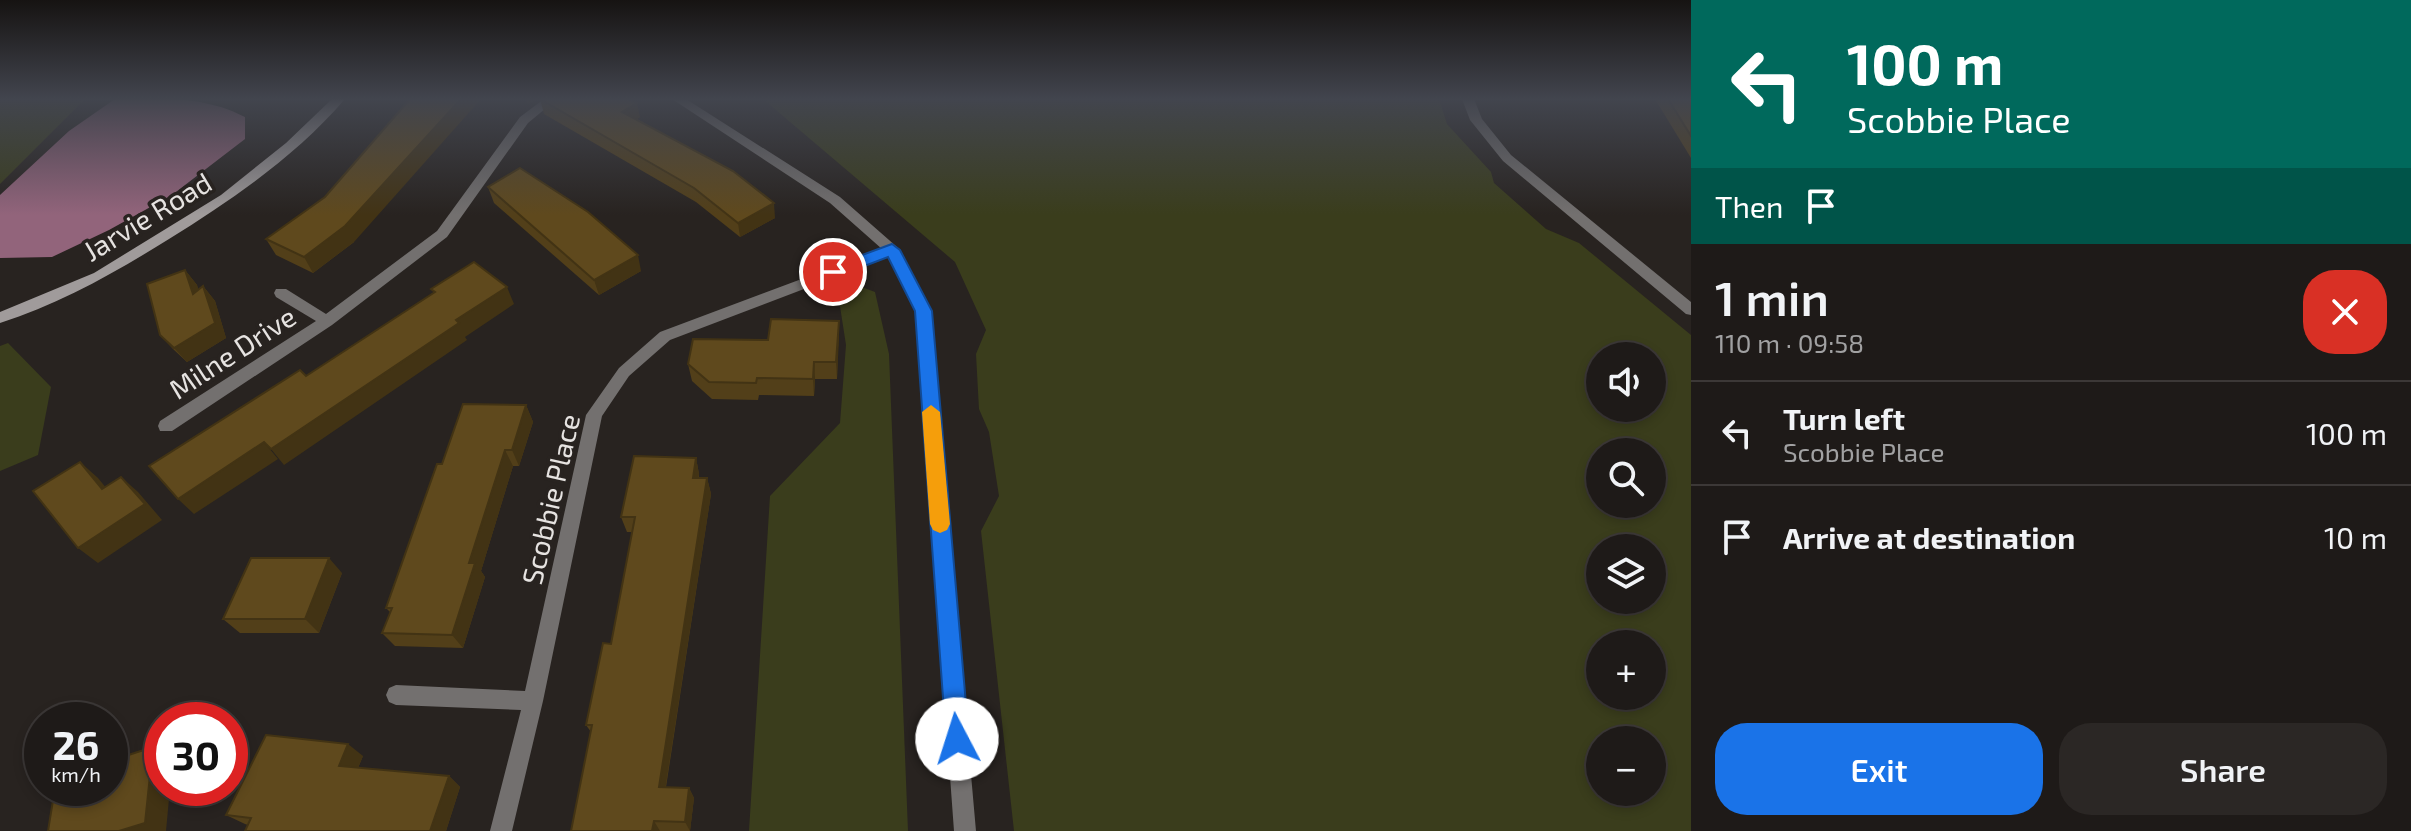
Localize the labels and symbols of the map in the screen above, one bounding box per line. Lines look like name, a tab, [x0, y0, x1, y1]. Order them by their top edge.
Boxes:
street label: Jarvie Road	[77, 164, 217, 268]
pin	[799, 238, 867, 306]
street label: Milne Drive	[162, 299, 302, 405]
street label: Scobbie Place	[514, 410, 586, 588]
position arrow	[915, 697, 999, 781]
speed limit sign: 30	[144, 702, 248, 806]

